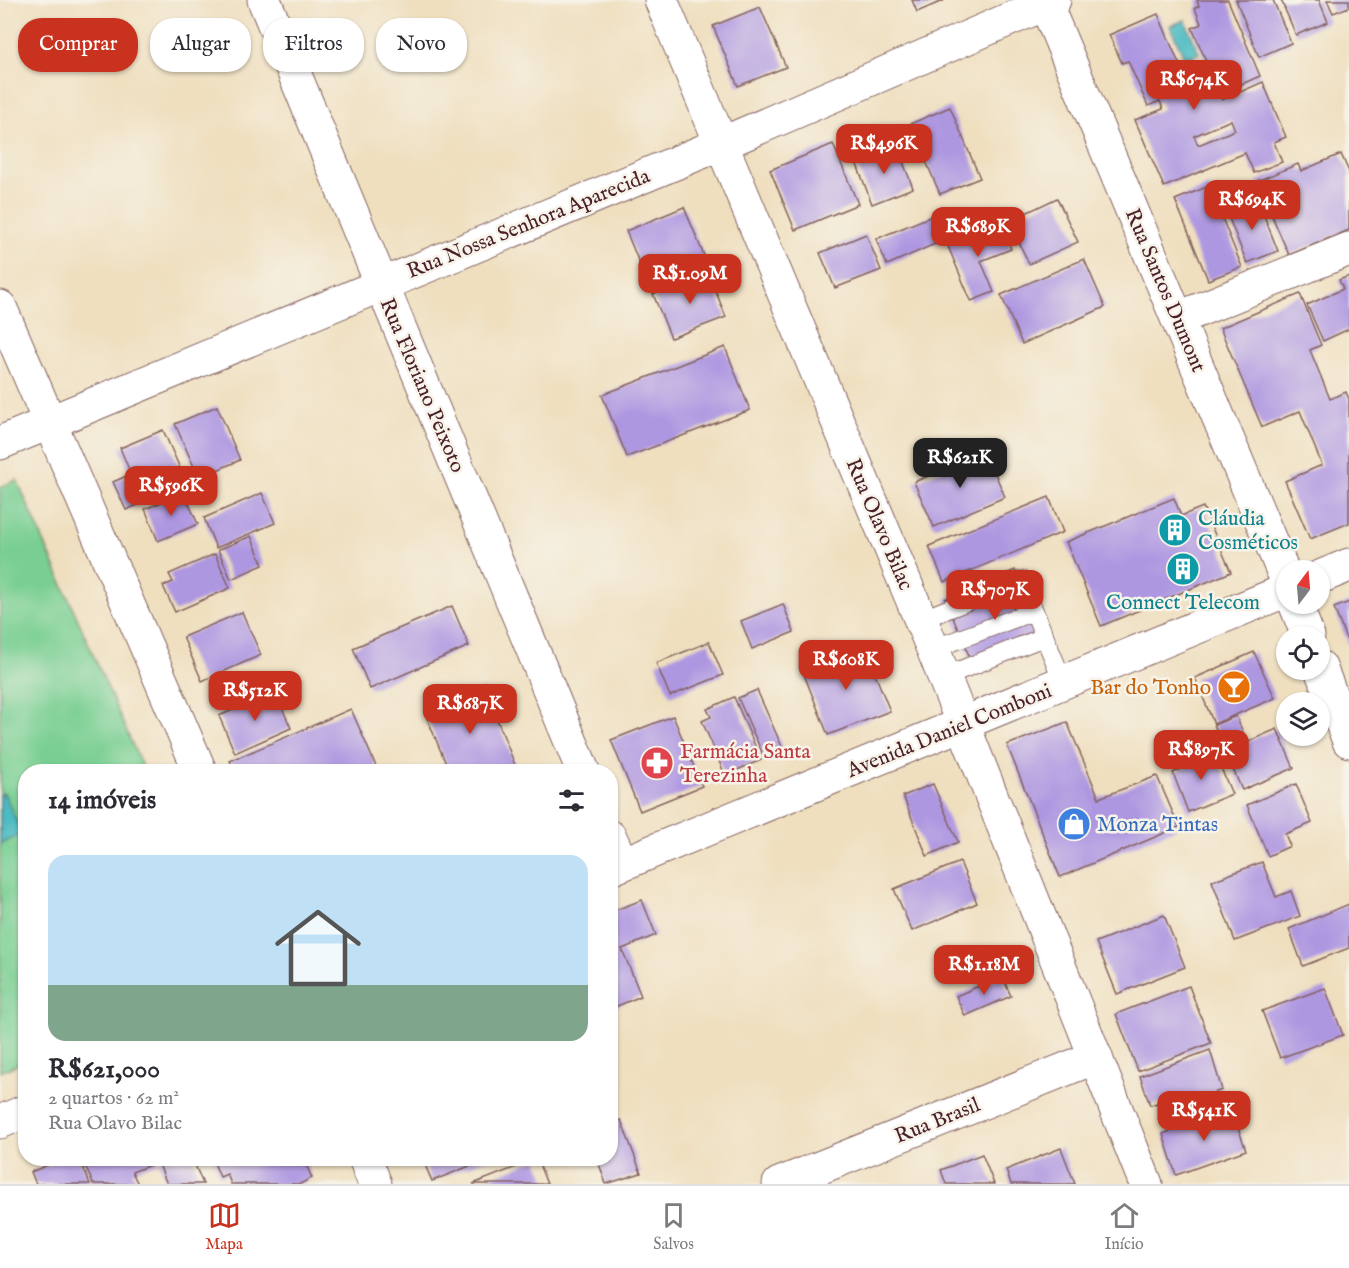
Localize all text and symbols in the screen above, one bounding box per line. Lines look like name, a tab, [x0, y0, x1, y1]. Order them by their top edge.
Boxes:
chip: Comprar	[18, 18, 138, 72]
chip: Alugar	[150, 18, 251, 72]
chip: Filtros	[263, 18, 364, 72]
chip: Novo	[376, 18, 467, 72]
pin: R$674K	[1145, 60, 1243, 111]
text: R$674K	[1160, 67, 1228, 92]
pin: R$496K	[835, 124, 933, 175]
text: R$496K	[850, 131, 918, 156]
street label: Rua Nossa Senhora Aparecida	[403, 163, 655, 286]
pin: R$694K	[1203, 180, 1301, 231]
text: R$694K	[1218, 187, 1286, 212]
street label: Rua Santos Dumont	[1118, 205, 1211, 377]
pin: R$689K	[929, 207, 1027, 258]
text: R$689K	[945, 214, 1011, 239]
pin: R$1.09M	[635, 254, 745, 305]
text: R$1.09M	[652, 261, 728, 286]
street label: Rua Floriano Peixoto	[373, 294, 471, 477]
pin: R$621K	[911, 438, 1009, 489]
text: R$621K	[927, 445, 993, 470]
street label: Rua Olavo Bilac	[839, 455, 919, 595]
pin: R$596K	[122, 466, 220, 517]
text: R$596K	[138, 473, 204, 498]
place label: Cláudia Cosméticos	[1198, 506, 1298, 557]
building icon: Cláudia Cosméticos	[1157, 512, 1193, 548]
building icon: Connect Telecom	[1165, 551, 1201, 587]
north arrow	[1276, 560, 1330, 614]
map controls	[1276, 560, 1330, 746]
pin: R$707K	[946, 570, 1044, 621]
text: R$707K	[960, 577, 1030, 602]
place label: Connect Telecom	[1106, 590, 1260, 617]
button: locate	[1276, 626, 1330, 680]
pin: R$608K	[797, 640, 895, 691]
text: R$608K	[813, 647, 879, 672]
bar icon: Bar do Tonho	[1216, 669, 1252, 705]
pin: R$512K	[206, 671, 304, 722]
place label: Bar do Tonho	[1090, 675, 1211, 702]
text: R$512K	[223, 678, 287, 703]
street label: Avenida Daniel Comboni	[842, 678, 1056, 785]
pin: R$687K	[421, 684, 519, 735]
text: R$687K	[437, 691, 503, 716]
button: layers	[1276, 692, 1330, 746]
pin: R$897K	[1152, 730, 1250, 781]
text: R$897K	[1168, 737, 1234, 762]
place label: Farmácia Santa Terezinha	[680, 739, 812, 790]
pharmacy icon: Farmácia Santa Terezinha	[639, 745, 675, 781]
text: 14 imóveis	[48, 784, 156, 817]
icon: filters	[555, 784, 588, 817]
shop icon: Monza Tintas	[1056, 806, 1092, 842]
place label: Monza Tintas	[1097, 812, 1218, 839]
icon: home	[264, 894, 372, 1002]
pin: R$1.18M	[929, 945, 1039, 996]
text: R$1.18M	[948, 952, 1020, 977]
text: R$621,000	[48, 1053, 160, 1086]
text: 2 quartos · 62 m²	[48, 1086, 179, 1111]
pin: R$541K	[1155, 1091, 1253, 1142]
street label: Rua Brasil	[891, 1092, 985, 1151]
text: R$541K	[1171, 1098, 1237, 1123]
text: Rua Olavo Bilac	[48, 1111, 182, 1136]
tab: Mapa	[205, 1199, 243, 1255]
tab: Salvos	[653, 1199, 694, 1255]
tab: Início	[1104, 1199, 1144, 1255]

